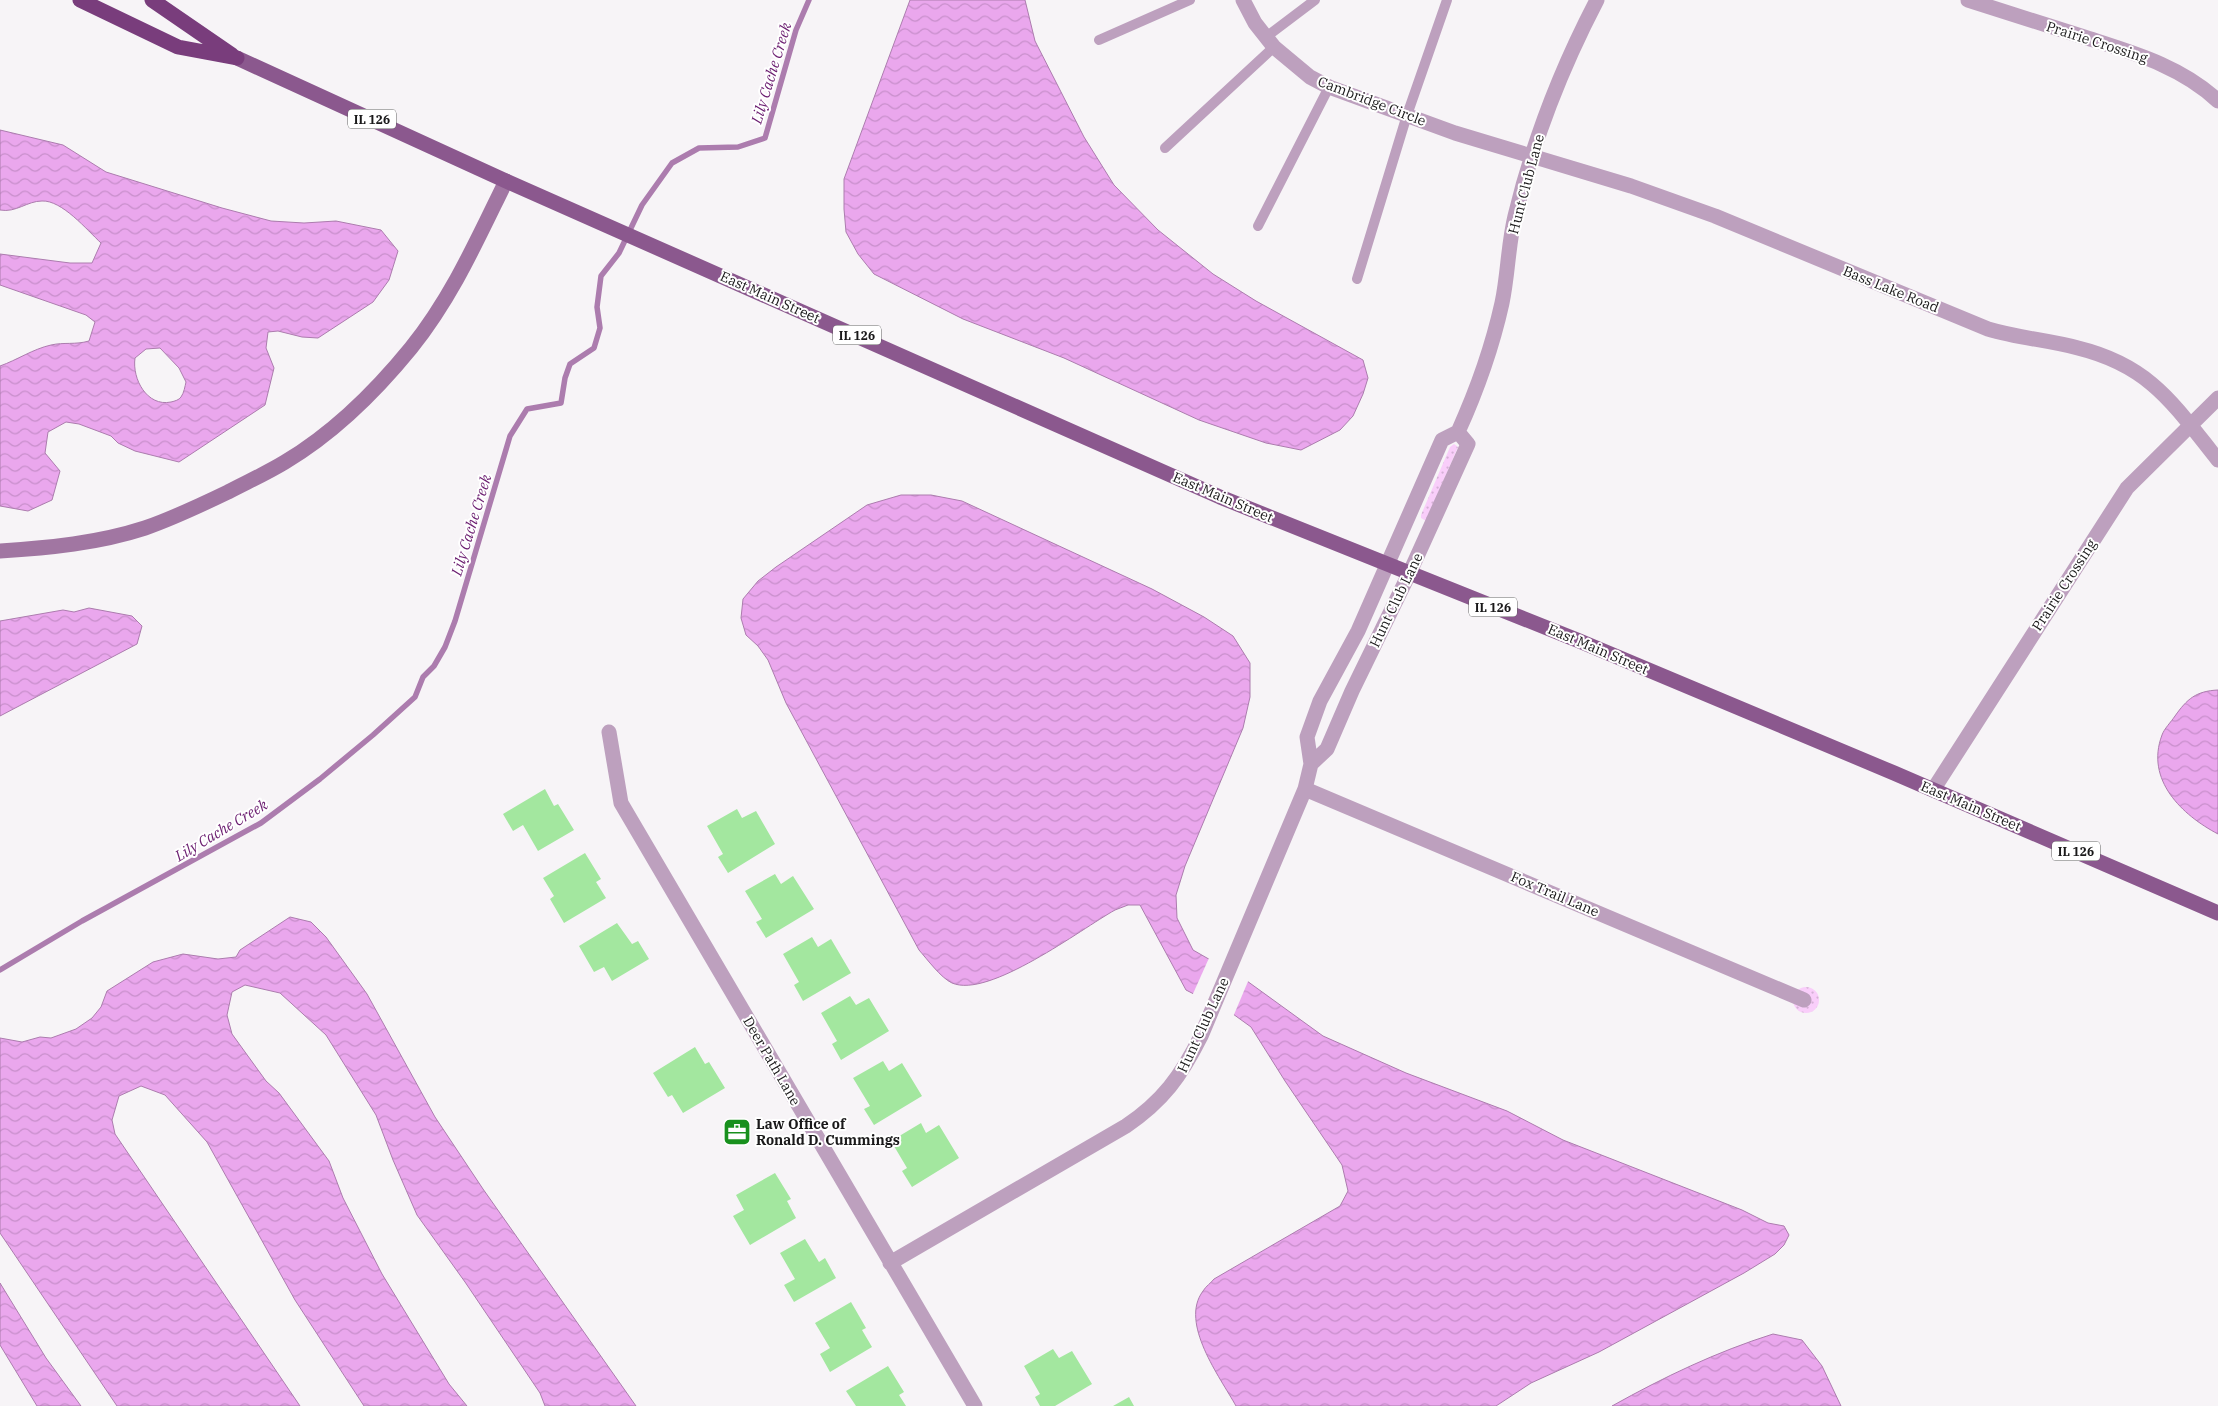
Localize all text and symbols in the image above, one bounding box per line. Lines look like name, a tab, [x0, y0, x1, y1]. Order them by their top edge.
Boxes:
street label: Prairie Crossing	[2044, 17, 2150, 67]
water label: Lily Cache Creek	[746, 20, 795, 127]
street label: Cambridge Circle	[1315, 72, 1429, 130]
road number: IL 126	[348, 110, 396, 128]
street label: Hunt Club Lane	[1504, 132, 1548, 236]
street label: Bass Lake Road	[1840, 262, 1942, 317]
street label: East Main Street	[717, 267, 823, 327]
road number: IL 126	[833, 326, 881, 344]
street label: East Main Street	[1170, 468, 1276, 526]
water label: Lily Cache Creek	[446, 472, 495, 579]
street label: Prairie Crossing	[2028, 535, 2101, 634]
street label: Hunt Club Lane	[1365, 550, 1427, 650]
road number: IL 126	[1469, 598, 1517, 616]
street label: East Main Street	[1545, 620, 1651, 678]
street label: East Main Street	[1918, 777, 2024, 835]
water label: Lily Cache Creek	[170, 795, 271, 866]
road number: IL 126	[2052, 841, 2100, 860]
street label: Fox Trail Lane	[1508, 867, 1602, 921]
street label: Hunt Club Lane	[1173, 975, 1233, 1075]
street label: Deer Path Lane	[739, 1013, 805, 1109]
place label: Law Office of Ronald D. Cummings	[756, 1115, 900, 1149]
office icon: Law Office of Ronald D. Cummings	[722, 1117, 752, 1147]

